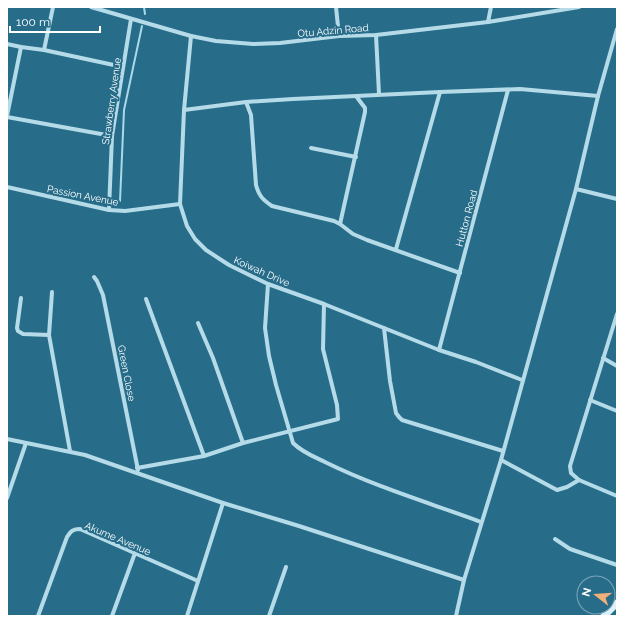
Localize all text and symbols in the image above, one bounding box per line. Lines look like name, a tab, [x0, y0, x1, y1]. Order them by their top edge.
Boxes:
scale bar	[10, 8, 100, 34]
text: 100 m	[16, 15, 50, 29]
street label: Otu Adzin Road	[297, 22, 369, 39]
street label: Strawberry Avenue	[100, 57, 123, 145]
street label: Passion Avenue	[46, 183, 120, 208]
street label: Hutton Road	[454, 189, 479, 248]
street label: Koiwah Drive	[232, 254, 292, 289]
street label: Green Close	[116, 344, 137, 402]
street label: Akume Avenue	[83, 520, 152, 557]
north arrow	[576, 575, 616, 615]
text: N	[579, 586, 594, 598]

